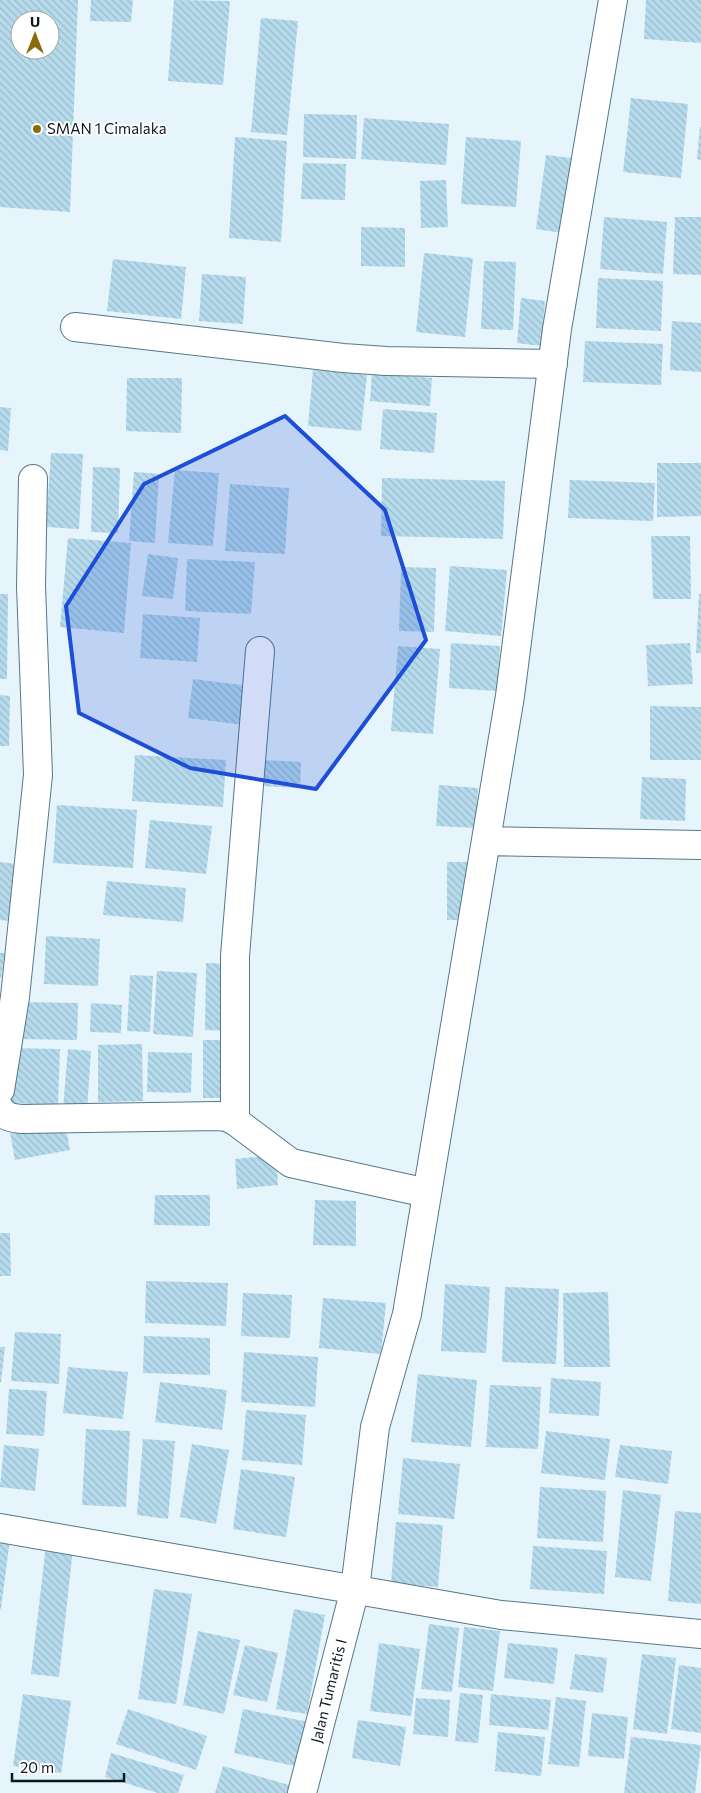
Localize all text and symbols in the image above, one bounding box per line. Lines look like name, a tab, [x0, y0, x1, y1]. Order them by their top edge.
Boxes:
north arrow	[10, 10, 60, 60]
text: U	[30, 13, 40, 30]
place label: SMAN 1 Cimalaka	[47, 119, 167, 137]
marker: SMAN 1 Cimalaka	[31, 123, 43, 135]
street label: Jalan Tumaritis I	[306, 1637, 350, 1745]
scale bar	[12, 1750, 125, 1782]
text: 20 m	[20, 1758, 54, 1776]

